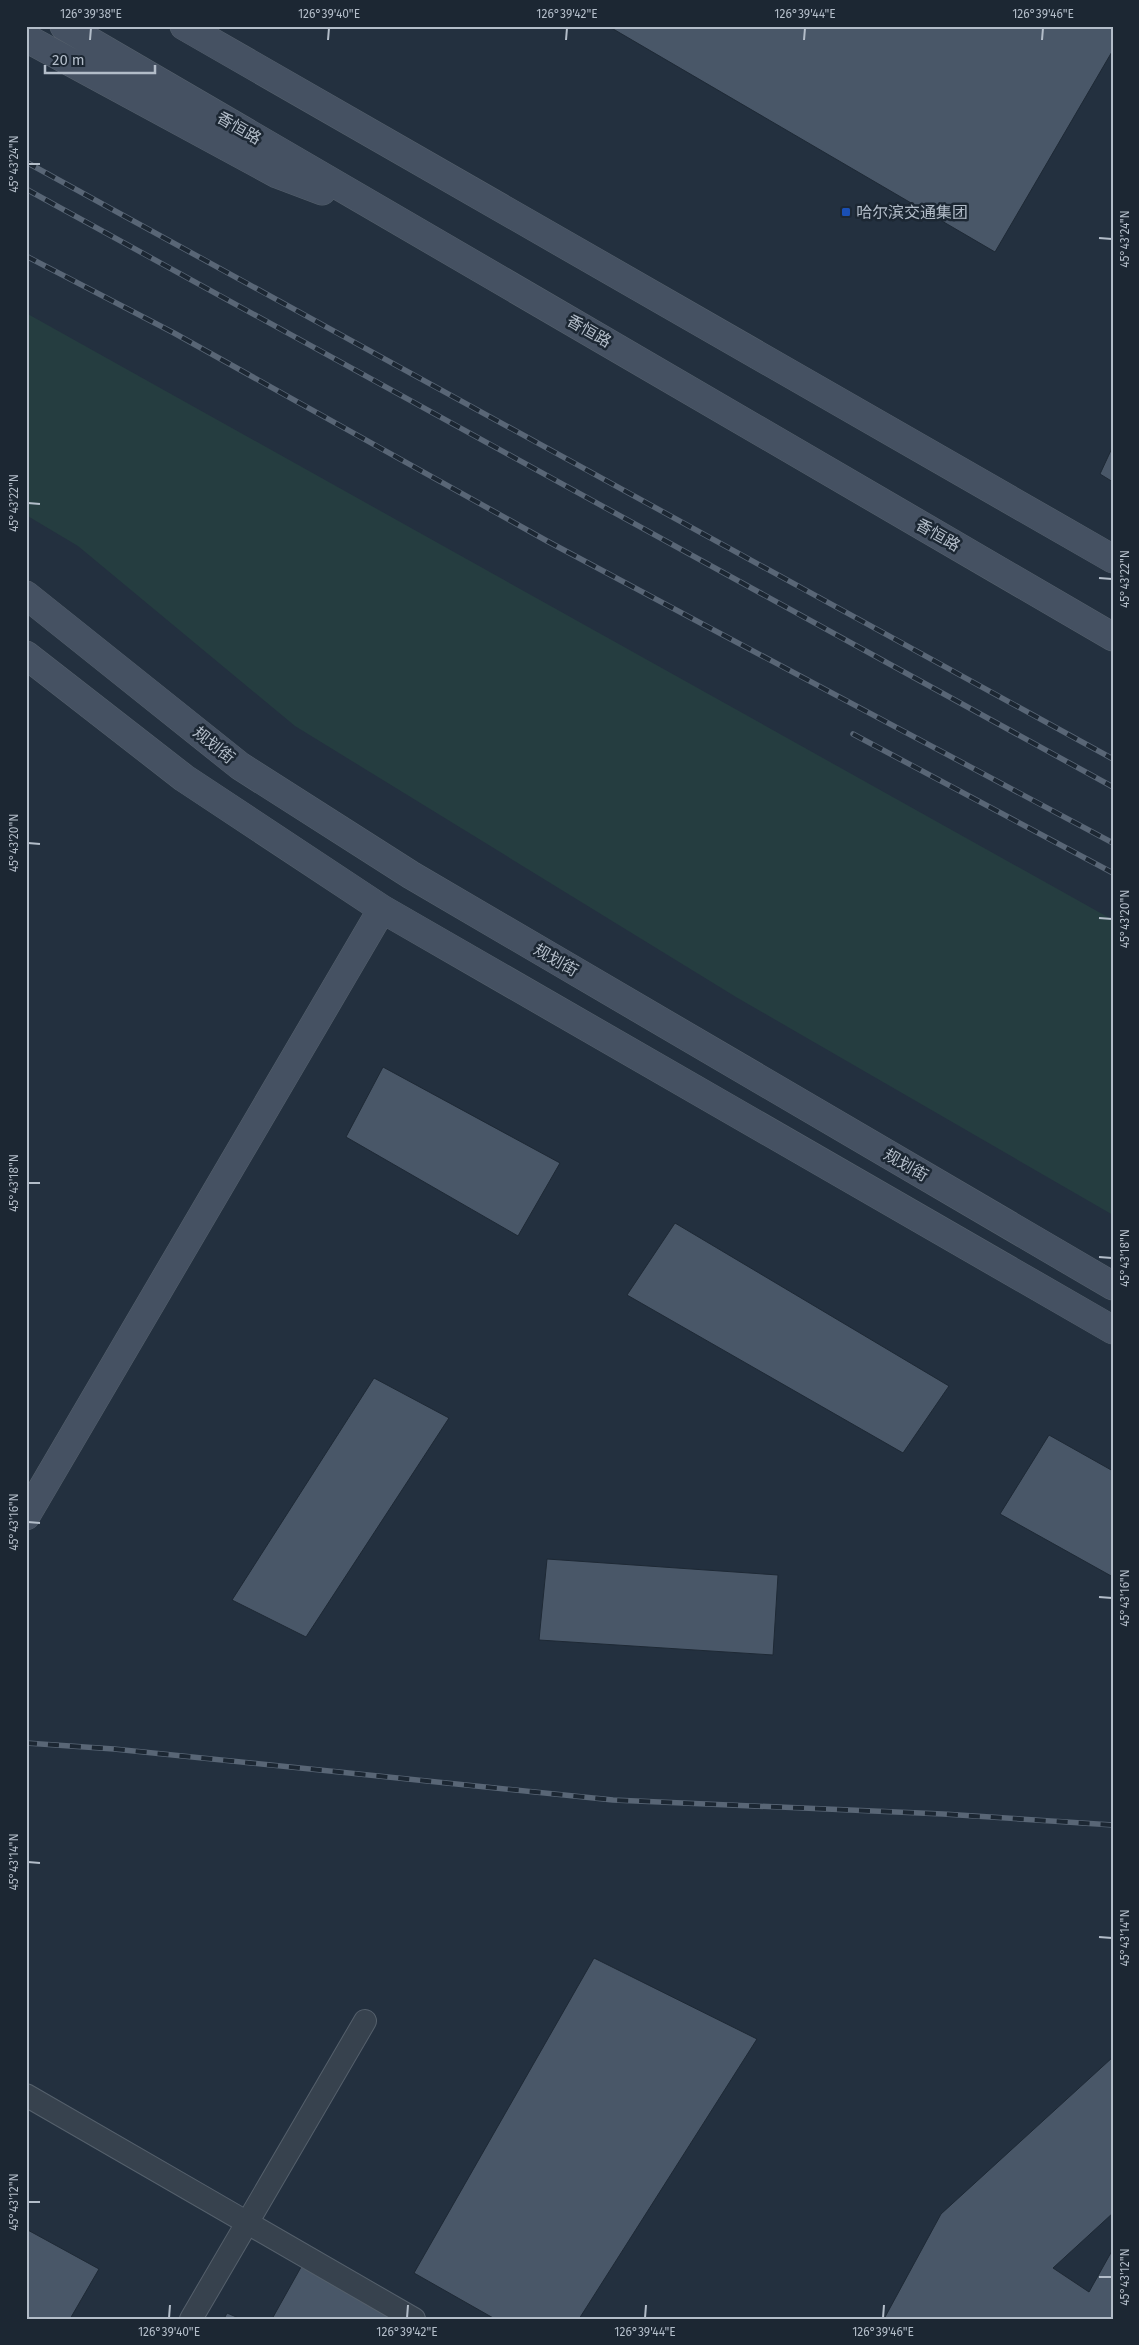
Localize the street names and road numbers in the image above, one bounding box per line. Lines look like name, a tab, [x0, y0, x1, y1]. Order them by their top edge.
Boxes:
street label: 香恒路	[213, 108, 265, 148]
street label: 香恒路	[563, 311, 615, 351]
street label: 香恒路	[912, 515, 964, 555]
street label: 规划街	[189, 723, 239, 767]
street label: 规划街	[530, 940, 582, 980]
street label: 规划街	[880, 1145, 932, 1185]

